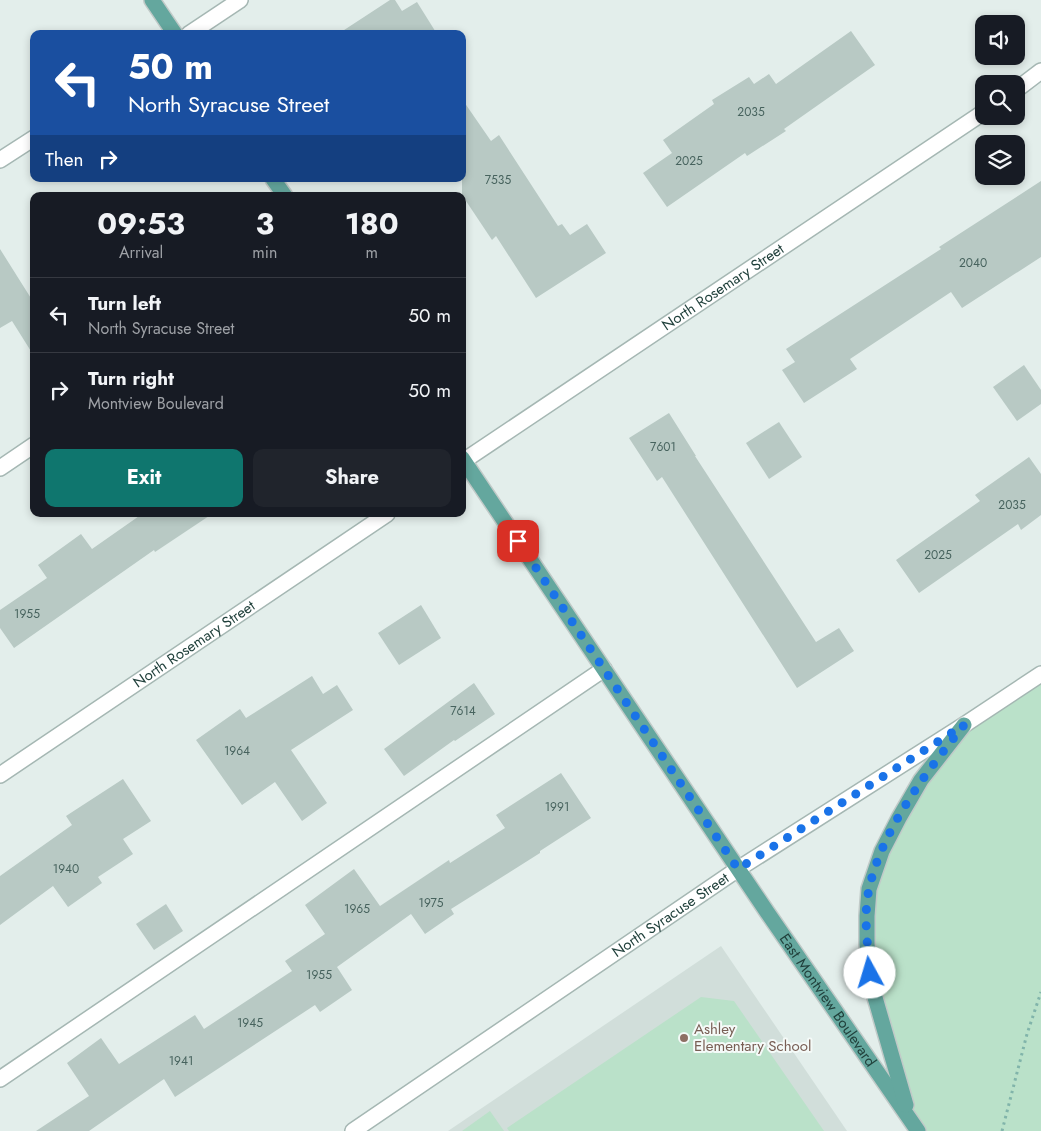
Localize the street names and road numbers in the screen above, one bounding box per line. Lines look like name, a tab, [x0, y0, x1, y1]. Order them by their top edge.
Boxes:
street label: North Rosemary Street	[657, 238, 789, 336]
street label: North Rosemary Street	[129, 595, 260, 693]
street label: North Syracuse Street	[607, 867, 734, 963]
street label: East Montview Boulevard	[774, 929, 881, 1071]

